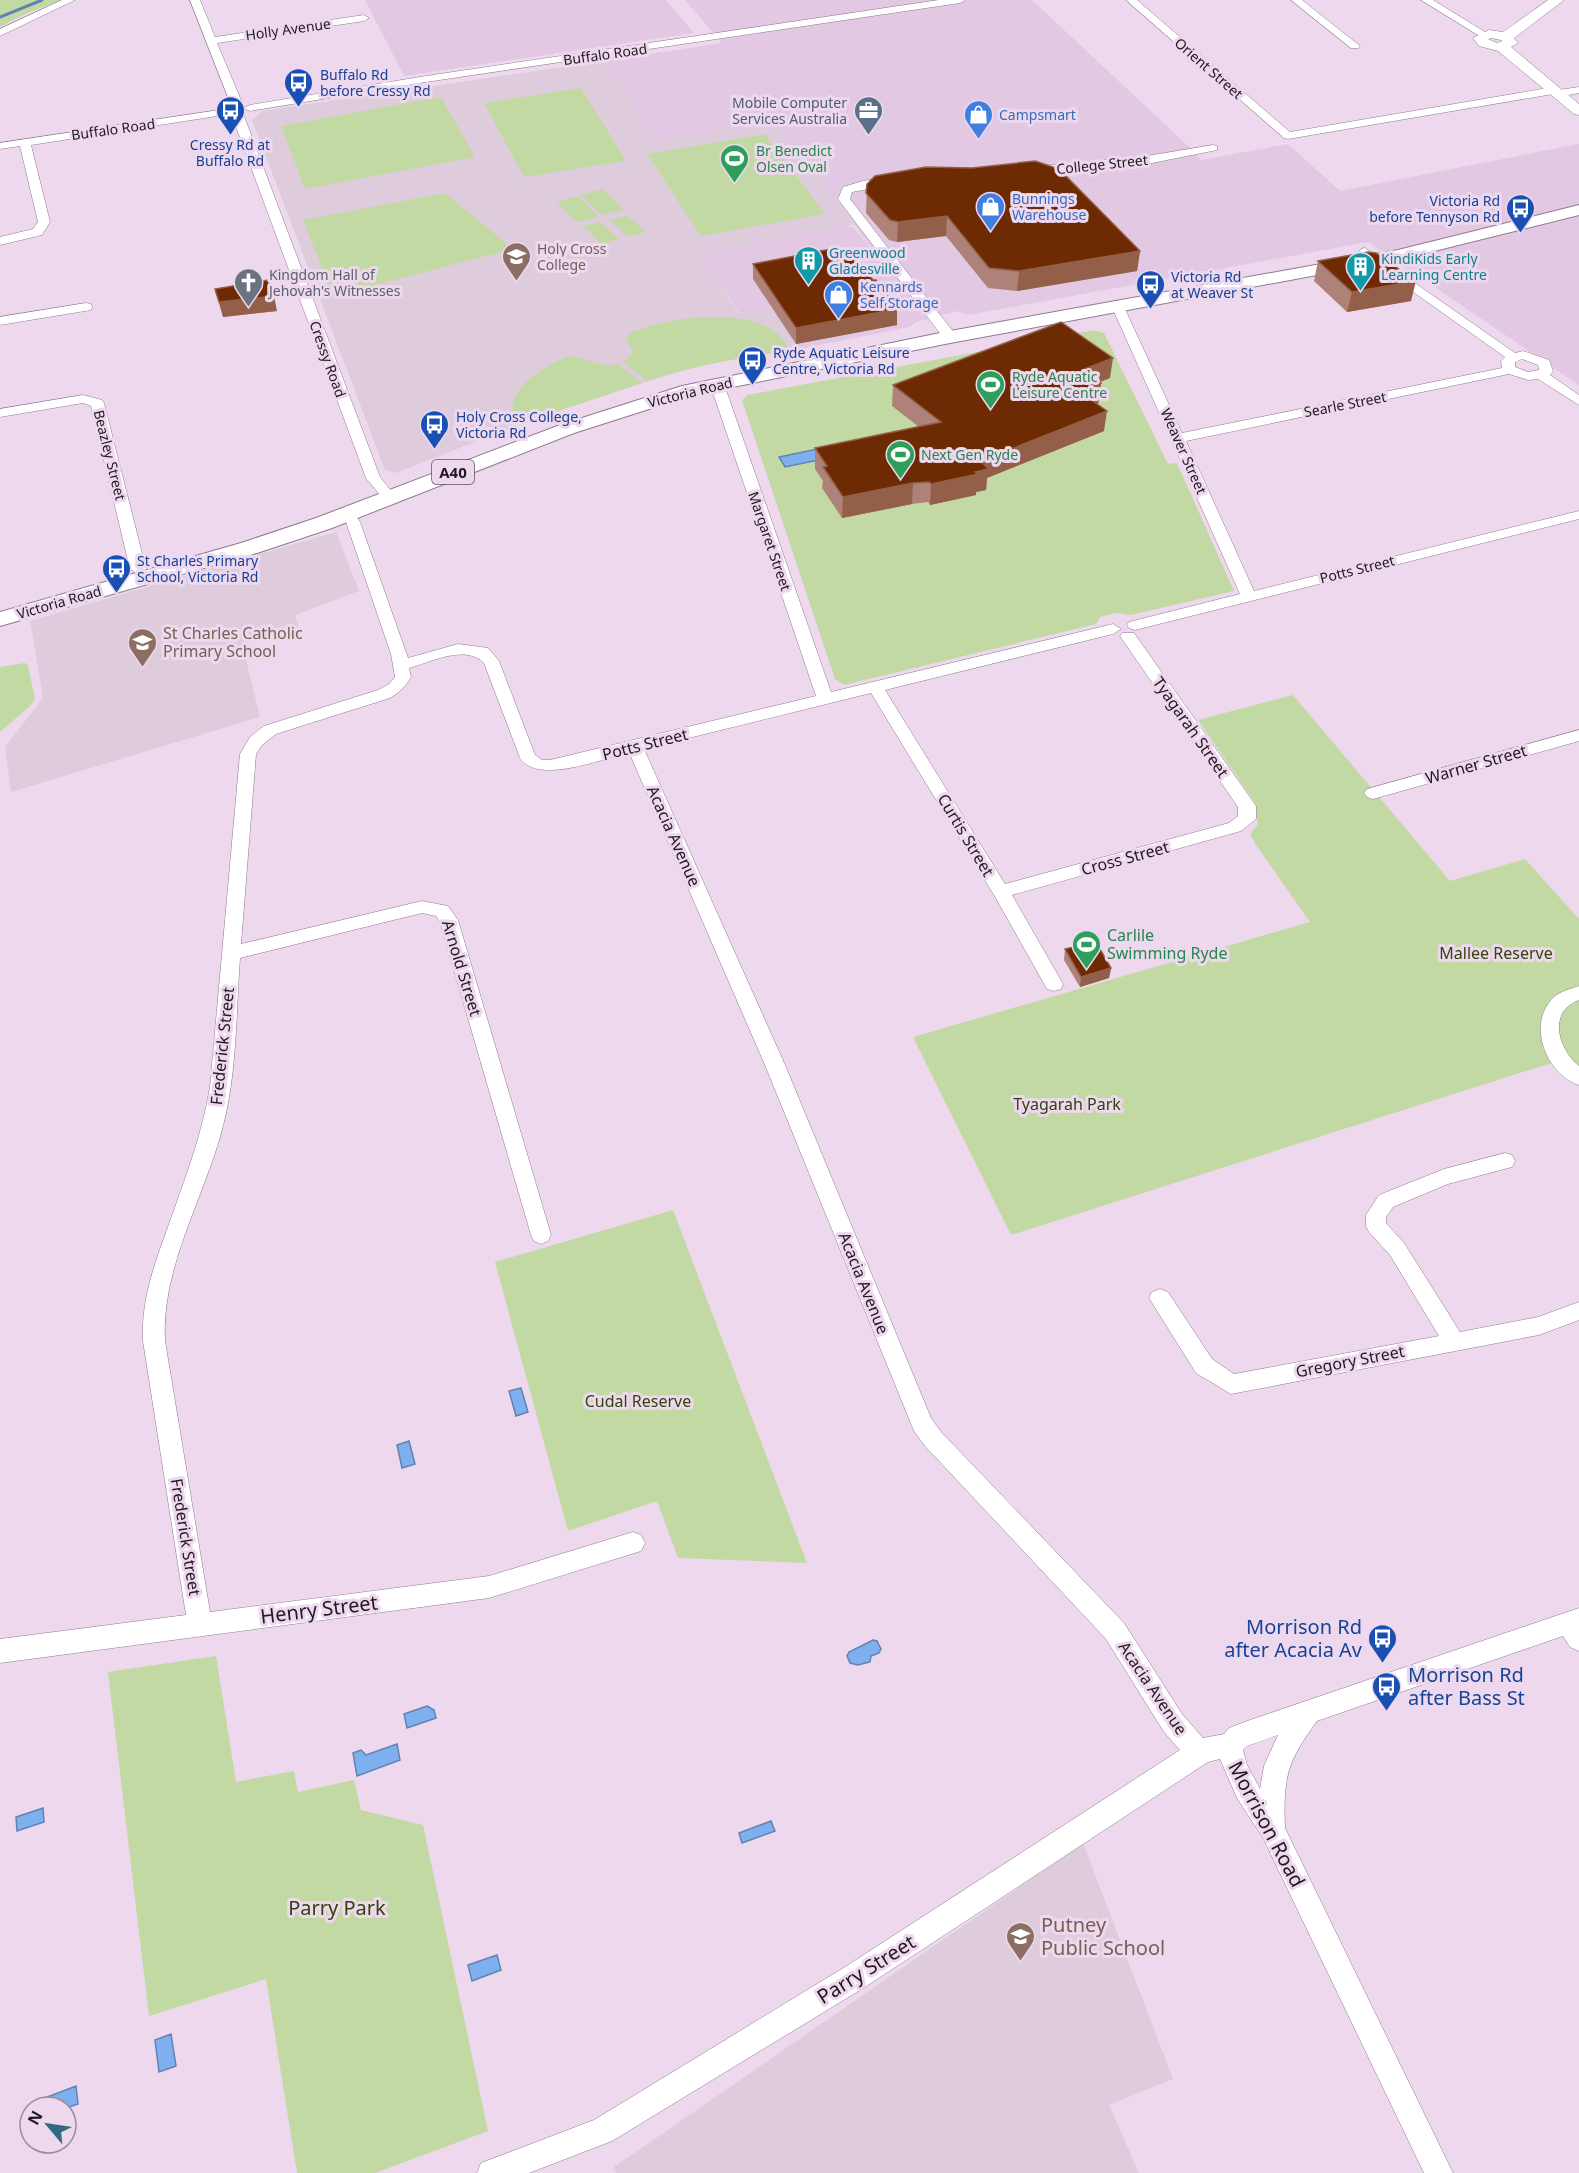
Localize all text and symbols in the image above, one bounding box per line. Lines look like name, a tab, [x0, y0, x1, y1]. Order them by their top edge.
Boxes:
street label: Holly Avenue	[244, 14, 332, 44]
street label: Orient Street	[1171, 33, 1247, 103]
street label: Buffalo Road	[562, 39, 648, 69]
place label: Buffalo Rd before Cressy Rd	[320, 65, 431, 100]
bus stop icon: Buffalo Rd before Cressy Rd	[283, 66, 315, 108]
place label: Mobile Computer Services Australia	[732, 93, 847, 128]
bus stop icon: Cressy Rd at Buffalo Rd	[214, 94, 246, 136]
office icon: Mobile Computer Services Australia	[852, 94, 884, 136]
shop icon: Campsmart	[962, 98, 994, 140]
place label: Campsmart	[999, 105, 1076, 124]
street label: Buffalo Road	[70, 114, 156, 144]
place label: Cressy Rd at Buffalo Rd	[190, 135, 270, 170]
place label: Br Benedict Olsen Oval	[756, 141, 832, 176]
sports icon: Br Benedict Olsen Oval	[719, 142, 751, 184]
street label: College Street	[1055, 150, 1149, 178]
place label: Bunnings Warehouse	[1012, 189, 1086, 224]
shop icon: Bunnings Warehouse	[975, 190, 1007, 232]
place label: Victoria Rd before Tennyson Rd	[1369, 191, 1500, 226]
bus stop icon: Victoria Rd before Tennyson Rd	[1505, 192, 1537, 234]
place label: Holy Cross College	[537, 239, 607, 274]
school or university icon: Holy Cross College	[500, 240, 532, 282]
place label: Greenwood Gladesville	[829, 243, 906, 278]
building icon: Greenwood Gladesville	[792, 244, 824, 286]
place label: KindiKids Early Learning Centre	[1381, 249, 1487, 284]
building icon: KindiKids Early Learning Centre	[1344, 250, 1376, 292]
place label: Kingdom Hall of Jehovah's Witnesses	[267, 265, 401, 300]
church icon: Kingdom Hall of Jehovah's Witnesses	[232, 266, 264, 308]
place label: Victoria Rd at Weaver St	[1171, 267, 1253, 302]
bus stop icon: Victoria Rd at Weaver St	[1134, 268, 1166, 310]
place label: Kennards Self Storage	[860, 277, 939, 312]
shop icon: Kennards Self Storage	[823, 278, 855, 320]
street label: Cressy Road	[305, 318, 351, 400]
place label: Ryde Aquatic Leisure Centre, Victoria Rd	[773, 343, 910, 378]
bus stop icon: Ryde Aquatic Leisure Centre, Victoria Rd	[736, 344, 768, 386]
place label: Ryde Aquatic Leisure Centre	[1012, 367, 1107, 402]
sports icon: Ryde Aquatic Leisure Centre	[975, 368, 1007, 410]
street label: Victoria Road	[646, 372, 734, 412]
street label: Searle Street	[1302, 387, 1388, 421]
street label: Weaver Street	[1157, 405, 1211, 497]
place label: Holy Cross College, Victoria Rd	[456, 407, 582, 442]
street label: Beazley Street	[90, 408, 130, 502]
bus stop icon: Holy Cross College, Victoria Rd	[419, 408, 451, 450]
sports icon: Next Gen Ryde	[884, 438, 916, 480]
place label: Next Gen Ryde	[921, 445, 1018, 464]
road number: A40	[432, 460, 474, 484]
street label: Margaret Street	[744, 489, 796, 593]
place label: St Charles Primary School, Victoria Rd	[137, 551, 259, 586]
street label: Potts Street	[1318, 551, 1396, 587]
bus stop icon: St Charles Primary School, Victoria Rd	[100, 552, 132, 594]
street label: Victoria Road	[15, 581, 103, 623]
place label: St Charles Catholic Primary School	[163, 622, 303, 662]
school or university icon: St Charles Catholic Primary School	[126, 626, 158, 668]
street label: Tyagarah Street	[1148, 672, 1234, 782]
street label: Potts Street	[600, 723, 690, 765]
street label: Warner Street	[1423, 739, 1529, 789]
street label: Acacia Avenue	[642, 782, 706, 890]
street label: Curtis Street	[933, 789, 999, 881]
street label: Cross Street	[1079, 836, 1172, 880]
street label: Arnold Street	[437, 917, 487, 1019]
place label: Carlile Swimming Ryde	[1107, 924, 1227, 964]
sports icon: Carlile Swimming Ryde	[1070, 928, 1102, 970]
park label: Mallee Reserve	[1439, 942, 1553, 964]
street label: Frederick Street	[205, 986, 239, 1106]
park label: Tyagarah Park	[1013, 1093, 1121, 1115]
street label: Acacia Avenue	[834, 1229, 894, 1337]
street label: Gregory Street	[1294, 1340, 1406, 1382]
park label: Cudal Reserve	[585, 1390, 691, 1412]
street label: Frederick Street	[166, 1477, 206, 1597]
street label: Henry Street	[259, 1588, 379, 1630]
place label: Morrison Rd after Acacia Av	[1224, 1613, 1363, 1663]
bus stop icon: Morrison Rd after Acacia Av	[1367, 1622, 1399, 1664]
street label: Acacia Avenue	[1114, 1637, 1192, 1739]
place label: Morrison Rd after Bass St	[1408, 1661, 1525, 1711]
bus stop icon: Morrison Rd after Bass St	[1371, 1670, 1403, 1712]
street label: Morrison Road	[1222, 1756, 1312, 1892]
park label: Parry Park	[288, 1894, 386, 1921]
place label: Putney Public School	[1041, 1911, 1165, 1961]
school or university icon: Putney Public School	[1004, 1920, 1036, 1962]
street label: Parry Street	[812, 1928, 920, 2010]
north arrow	[18, 2095, 78, 2155]
text: N	[22, 2107, 48, 2129]

